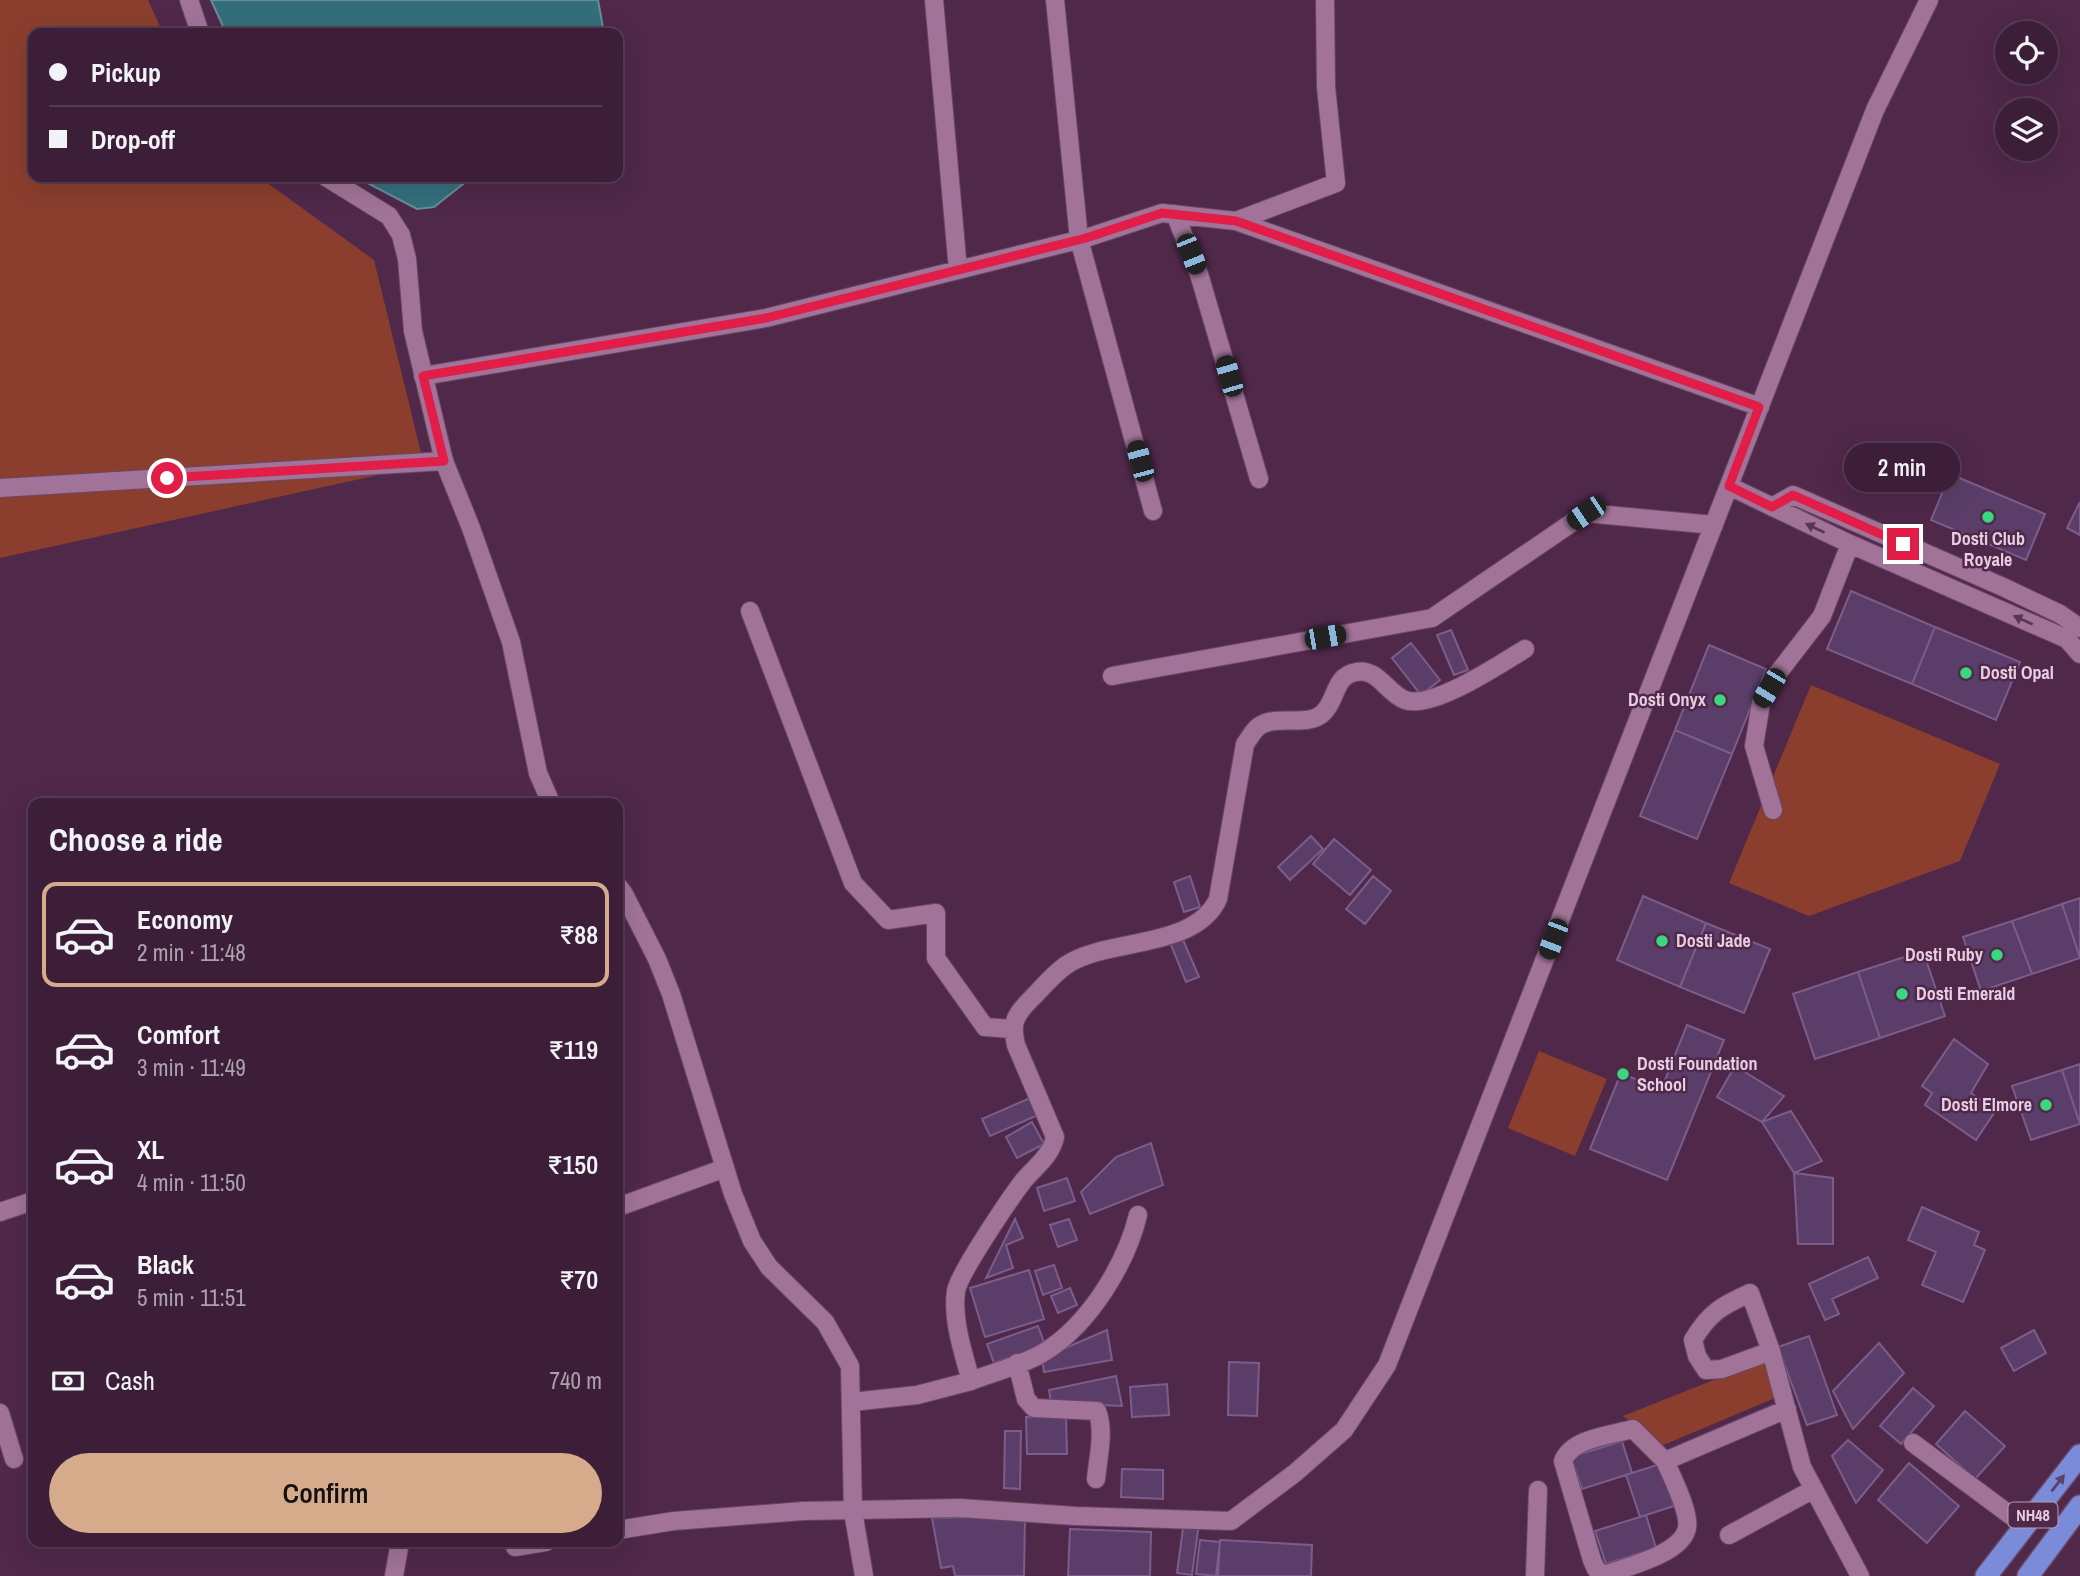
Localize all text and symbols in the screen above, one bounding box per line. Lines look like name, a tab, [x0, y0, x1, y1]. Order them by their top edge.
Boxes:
map controls	[1995, 21, 2058, 161]
button: locate	[1995, 21, 2058, 84]
text: Pickup	[91, 55, 161, 90]
button: layers	[1995, 98, 2058, 161]
text: Drop-off	[91, 122, 175, 157]
car	[1174, 231, 1209, 277]
car	[1214, 353, 1245, 399]
car	[1125, 438, 1156, 484]
callout: 2 min	[1845, 442, 1961, 491]
text: 2 min	[1878, 452, 1926, 483]
route start	[151, 462, 183, 494]
car	[1563, 493, 1610, 533]
marker: Dosti Club Royale	[1980, 509, 1996, 525]
one-way arrow	[1805, 522, 1825, 533]
place label: Dosti Club Royale	[1951, 526, 2025, 572]
route end	[1887, 528, 1919, 560]
one-way arrow	[2012, 614, 2033, 625]
car	[1303, 623, 1348, 651]
place label: Dosti Opal	[1980, 660, 2054, 685]
car	[1750, 665, 1789, 711]
marker: Dosti Opal	[1958, 665, 1974, 681]
place label: Dosti Onyx	[1628, 687, 1707, 712]
marker: Dosti Onyx	[1712, 692, 1728, 708]
text: Choose a ride	[49, 818, 223, 861]
text: Economy	[137, 902, 233, 937]
icon: car	[53, 903, 116, 966]
car	[1536, 916, 1571, 962]
text: ₹88	[559, 917, 598, 952]
place label: Dosti Jade	[1676, 928, 1751, 953]
marker: Dosti Jade	[1654, 933, 1670, 949]
text: 2 min · 11:48	[137, 937, 246, 968]
place label: Dosti Ruby	[1905, 942, 1984, 967]
marker: Dosti Ruby	[1989, 947, 2005, 963]
place label: Dosti Emerald	[1916, 981, 2015, 1006]
marker: Dosti Emerald	[1894, 986, 1910, 1002]
text: Comfort	[137, 1017, 220, 1052]
icon: car	[53, 1018, 116, 1081]
text: ₹119	[549, 1032, 598, 1067]
place label: Dosti Foundation School	[1637, 1051, 1758, 1097]
text: 3 min · 11:49	[137, 1052, 246, 1083]
marker: Dosti Foundation School	[1615, 1066, 1631, 1082]
place label: Dosti Elmore	[1941, 1092, 2032, 1117]
marker: Dosti Elmore	[2038, 1097, 2054, 1113]
text: XL	[137, 1132, 164, 1167]
icon: car	[53, 1133, 116, 1196]
text: ₹150	[548, 1147, 598, 1182]
text: 4 min · 11:50	[137, 1167, 246, 1198]
text: Black	[137, 1247, 194, 1282]
icon: car	[53, 1248, 116, 1311]
text: ₹70	[559, 1262, 598, 1297]
text: 5 min · 11:51	[137, 1282, 246, 1313]
icon: cash	[49, 1362, 87, 1400]
text: Cash	[105, 1363, 155, 1398]
text: 740 m	[550, 1365, 602, 1396]
button: Confirm	[49, 1453, 602, 1533]
one-way arrow	[2050, 1474, 2064, 1492]
road number: NH48	[2008, 1502, 2058, 1527]

